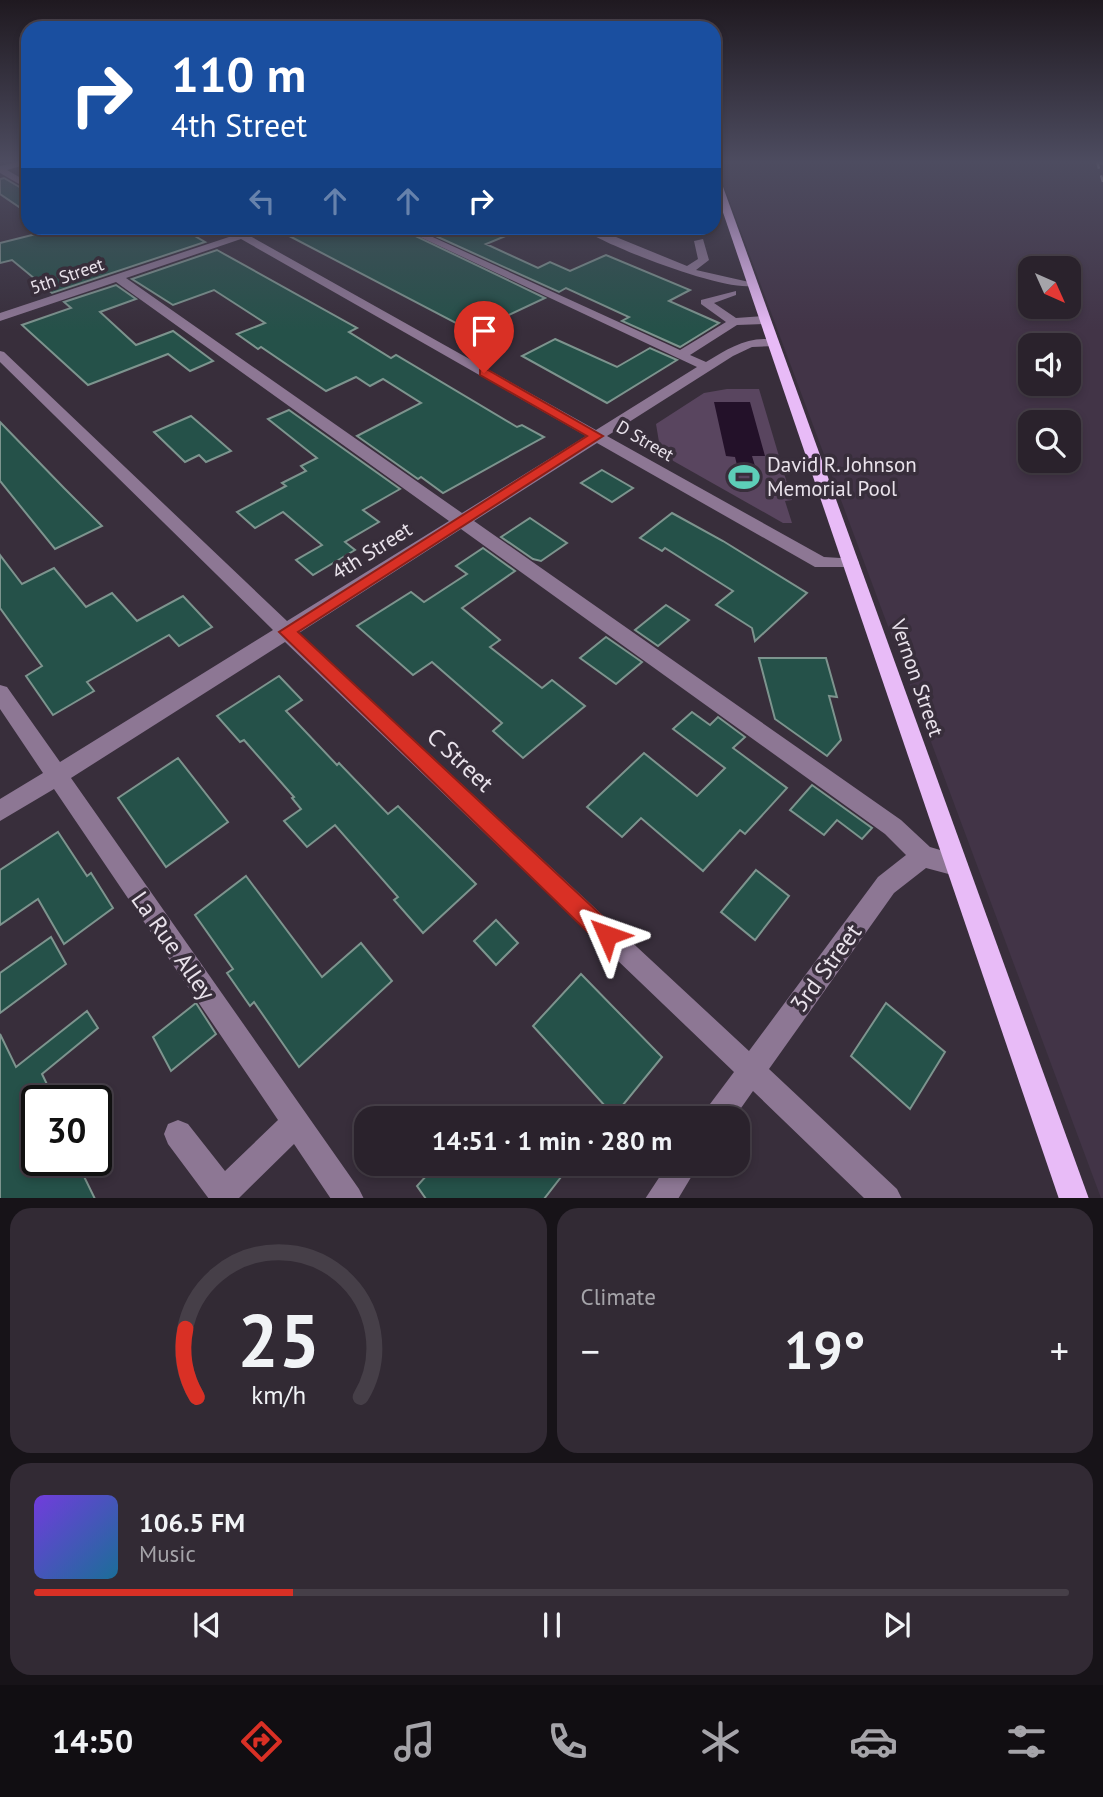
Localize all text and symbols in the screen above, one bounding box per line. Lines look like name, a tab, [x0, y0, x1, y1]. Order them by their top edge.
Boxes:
text: 110 m	[171, 42, 306, 106]
icon: right	[56, 49, 147, 140]
text: 4th Street	[171, 104, 307, 146]
icon: left	[243, 182, 281, 220]
icon: ahead	[316, 182, 354, 220]
icon: ahead	[389, 182, 427, 220]
icon: right	[462, 182, 500, 220]
street label: 5th Street	[27, 252, 107, 299]
north arrow	[1018, 256, 1082, 318]
map controls	[1018, 256, 1081, 473]
pin	[454, 301, 514, 373]
icon: arrive	[465, 312, 503, 350]
button: sound	[1018, 333, 1081, 396]
button: search	[1018, 410, 1081, 473]
street label: D Street	[612, 415, 678, 466]
place label: David R. Johnson Memorial Pool	[767, 451, 917, 502]
sports icon: David R. Johnson Memorial Pool	[727, 460, 761, 494]
street label: 4th Street	[327, 515, 417, 586]
street label: Vernon Street	[885, 615, 950, 740]
street label: C Street	[420, 721, 500, 798]
street label: La Rue Alley	[125, 885, 222, 1006]
position arrow	[570, 898, 644, 972]
street label: 3rd Street	[783, 917, 868, 1018]
speed limit sign: 30	[21, 1085, 112, 1176]
text: 14:51 · 1 min · 280 m	[432, 1124, 672, 1157]
text: Climate	[581, 1282, 656, 1311]
text: 25	[237, 1293, 320, 1387]
text: 19°	[784, 1316, 866, 1383]
text: −	[581, 1326, 600, 1375]
text: +	[1050, 1326, 1069, 1375]
text: km/h	[251, 1378, 306, 1410]
text: 106.5 FM	[139, 1506, 245, 1539]
text: Music	[139, 1539, 196, 1568]
icon: previous	[188, 1606, 226, 1644]
icon: pause	[533, 1606, 571, 1644]
icon: next	[878, 1606, 916, 1644]
icon: directions	[237, 1717, 286, 1766]
icon: music	[390, 1717, 439, 1766]
icon: phone	[543, 1717, 592, 1766]
icon: climate	[696, 1717, 745, 1766]
icon: car	[849, 1717, 898, 1766]
icon: filters	[1002, 1717, 1051, 1766]
text: 14:50	[52, 1720, 133, 1762]

